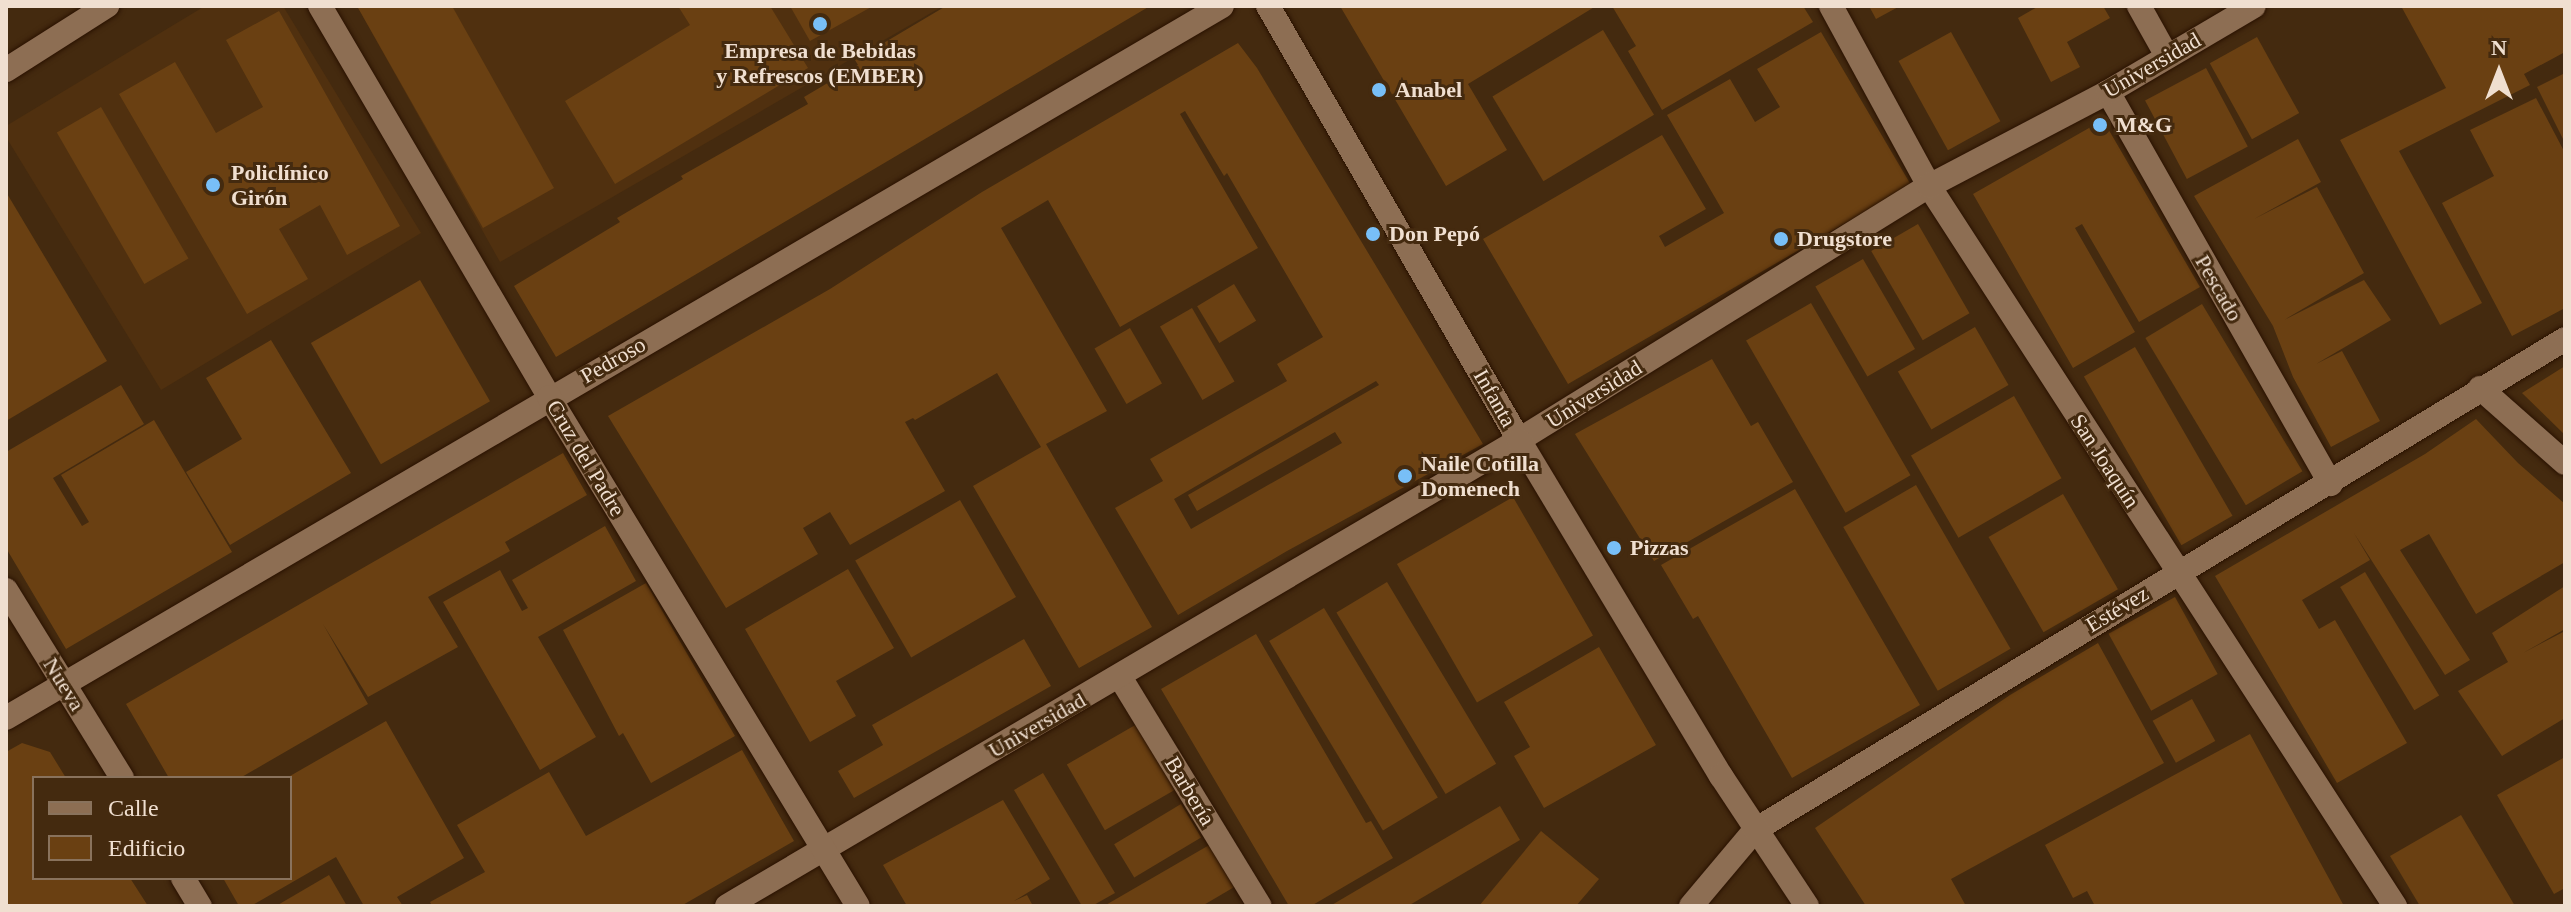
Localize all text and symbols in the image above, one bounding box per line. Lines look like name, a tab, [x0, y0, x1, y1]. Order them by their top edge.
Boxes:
marker: Empresa de Bebidas y Refrescos (EMBER)	[811, 15, 829, 33]
street label: Universidad	[2099, 27, 2205, 103]
north arrow	[2459, 32, 2539, 112]
text: N	[2491, 35, 2507, 60]
place label: Empresa de Bebidas y Refrescos (EMBER)	[716, 37, 924, 88]
place label: Anabel	[1395, 77, 1462, 103]
marker: Anabel	[1370, 81, 1388, 99]
place label: M&G	[2116, 112, 2172, 138]
marker: M&G	[2091, 116, 2109, 134]
place label: Policlínico Girón	[231, 159, 329, 210]
marker: Policlínico Girón	[202, 174, 224, 196]
place label: Don Pepó	[1389, 221, 1480, 247]
marker: Don Pepó	[1364, 225, 1382, 243]
place label: Drugstore	[1797, 226, 1892, 252]
marker: Drugstore	[1772, 230, 1790, 248]
street label: Pescado	[2190, 250, 2248, 326]
street label: Pedroso	[576, 331, 650, 389]
street label: Universidad	[1541, 354, 1647, 434]
street label: Infanta	[1468, 364, 1522, 432]
street label: Cruz del Padre	[541, 395, 631, 521]
street label: San Joaquín	[2065, 409, 2145, 513]
place label: Naile Cotilla Domenech	[1421, 450, 1539, 502]
marker: Naile Cotilla Domenech	[1396, 467, 1414, 485]
place label: Pizzas	[1630, 535, 1689, 561]
marker: Pizzas	[1605, 539, 1623, 557]
street label: Estévez	[2081, 580, 2153, 638]
street label: Nueva	[38, 653, 90, 715]
street label: Universidad	[984, 687, 1090, 763]
street label: Barbería	[1159, 752, 1221, 830]
legend	[32, 776, 292, 880]
text: Calle	[108, 795, 159, 821]
text: Edificio	[108, 835, 185, 861]

